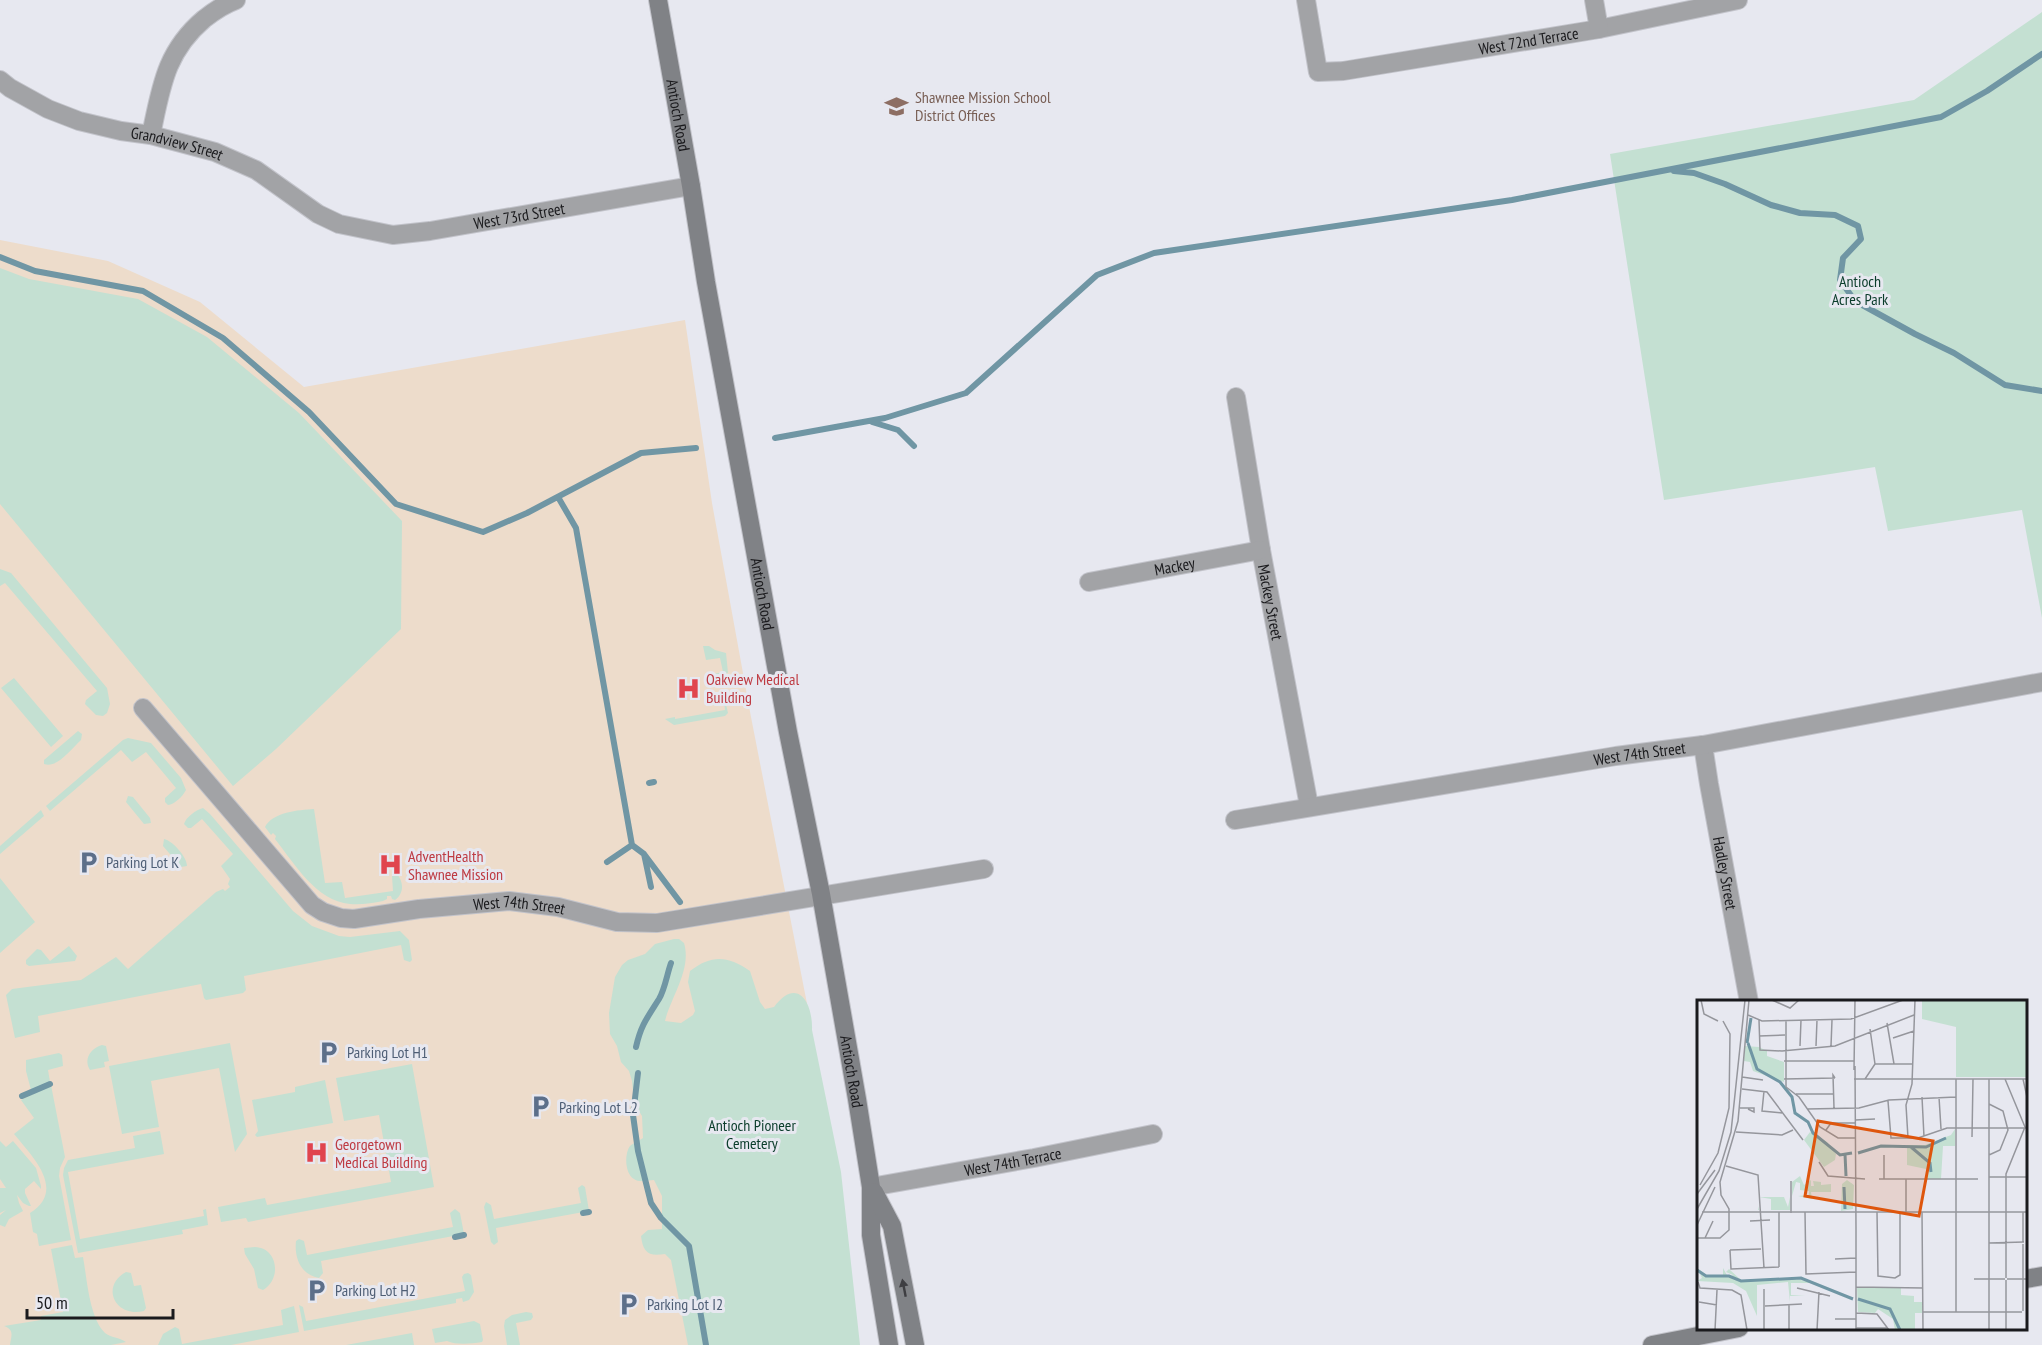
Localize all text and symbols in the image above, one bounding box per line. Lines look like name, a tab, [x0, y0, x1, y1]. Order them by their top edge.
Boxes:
street label: West 72nd Terrace	[1477, 23, 1580, 59]
street label: Antioch Road	[662, 78, 695, 153]
place label: Shawnee Mission School District Offices	[915, 87, 1051, 125]
school or university icon: Shawnee Mission School District Offices	[884, 93, 910, 119]
street label: Grandview Street	[130, 122, 227, 165]
street label: West 73rd Street	[472, 198, 567, 233]
park label: Antioch Acres Park	[1832, 271, 1889, 309]
street label: Mackey	[1153, 553, 1196, 580]
street label: Antioch Road	[746, 556, 779, 632]
street label: Mackey Street	[1254, 562, 1288, 642]
place label: Oakview Medical Building	[706, 669, 799, 707]
hospital icon: Oakview Medical Building	[675, 675, 701, 701]
street label: West 74th Street	[1592, 737, 1687, 770]
street label: Hadley Street	[1709, 835, 1742, 912]
place label: AdventHealth Shawnee Mission	[408, 846, 503, 884]
parking icon: Parking Lot K	[75, 849, 101, 875]
place label: Parking Lot K	[106, 852, 179, 872]
hospital icon: AdventHealth Shawnee Mission	[377, 852, 403, 878]
street label: West 74th Street	[472, 891, 568, 919]
inset map	[1697, 1000, 2027, 1330]
street label: Antioch Road	[836, 1034, 868, 1109]
parking icon: Parking Lot H1	[316, 1039, 342, 1065]
place label: Parking Lot H1	[347, 1042, 428, 1062]
parking icon: Parking Lot L2	[528, 1094, 554, 1120]
place label: Parking Lot L2	[559, 1097, 638, 1117]
park label: Antioch Pioneer Cemetery	[708, 1115, 796, 1153]
place label: Georgetown Medical Building	[335, 1134, 427, 1172]
hospital icon: Georgetown Medical Building	[304, 1140, 330, 1166]
street label: West 74th Terrace	[963, 1143, 1063, 1180]
parking icon: Parking Lot H2	[304, 1277, 330, 1303]
one-way arrow	[899, 1278, 908, 1297]
place label: Parking Lot H2	[335, 1280, 416, 1300]
scale bar	[27, 1282, 172, 1320]
text: 50 m	[36, 1291, 68, 1314]
parking icon: Parking Lot I2	[616, 1291, 642, 1317]
place label: Parking Lot I2	[647, 1294, 723, 1314]

